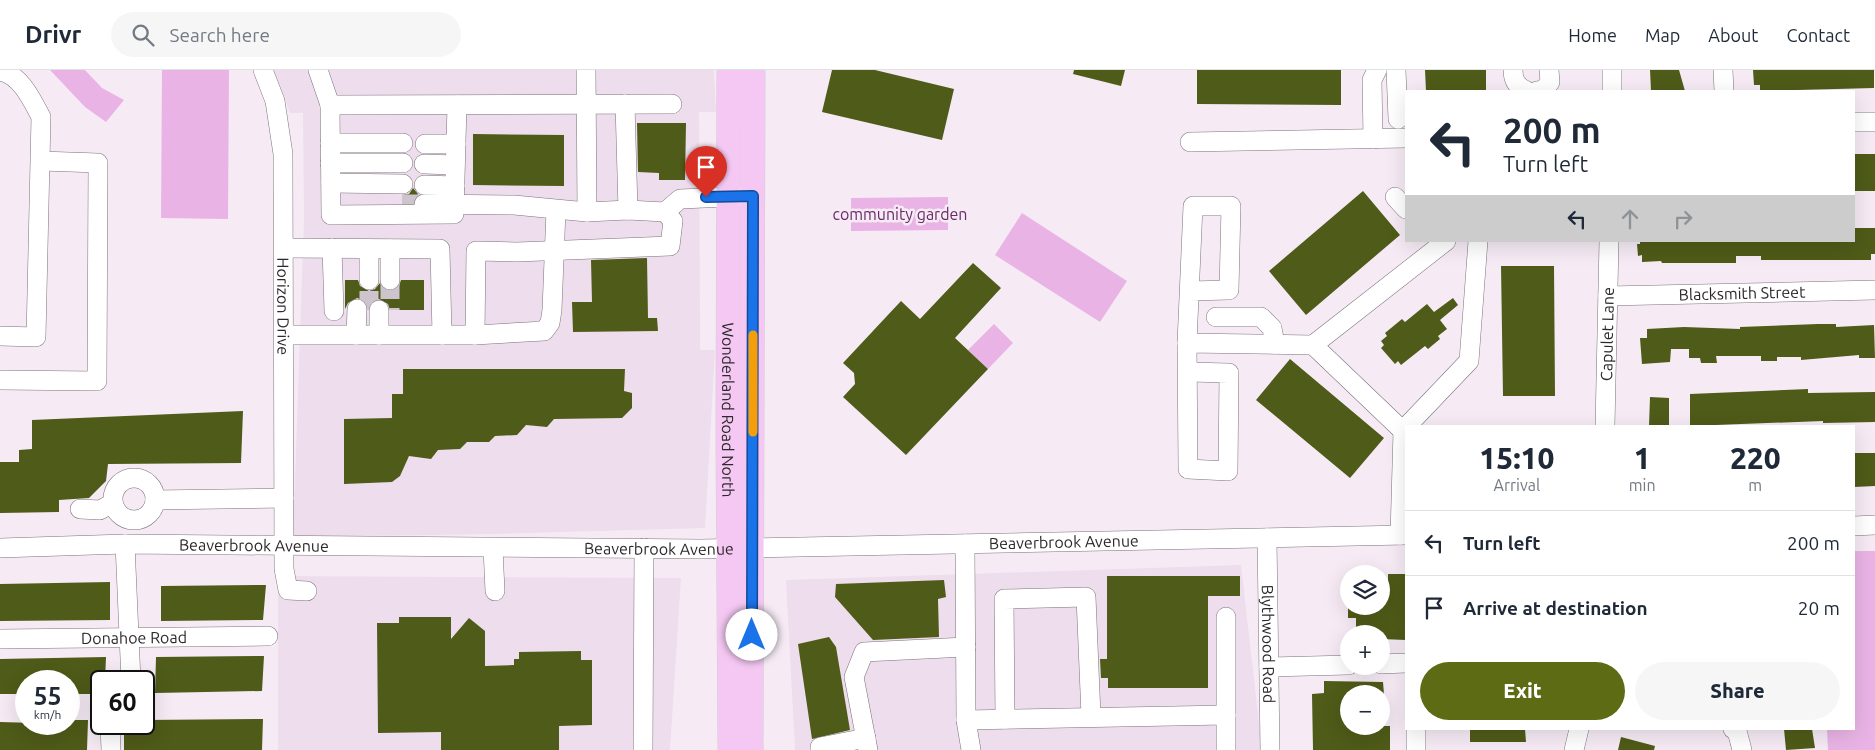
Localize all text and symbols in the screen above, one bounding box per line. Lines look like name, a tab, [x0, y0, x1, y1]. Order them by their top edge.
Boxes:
search box	[111, 12, 461, 57]
text: Drivr	[25, 21, 81, 48]
icon: search	[129, 21, 157, 49]
text: Search here	[169, 24, 270, 46]
text: Home	[1568, 25, 1617, 45]
text: Map	[1645, 25, 1680, 45]
text: About	[1708, 25, 1758, 45]
text: Contact	[1786, 25, 1850, 45]
icon: left	[1420, 110, 1485, 175]
text: 200 m	[1503, 110, 1601, 150]
pin	[685, 146, 727, 197]
text: Turn left	[1503, 151, 1588, 176]
icon: arrive	[692, 153, 720, 181]
park label: community garden	[832, 205, 968, 223]
icon: left	[1563, 205, 1591, 233]
icon: ahead	[1616, 205, 1644, 233]
icon: right	[1669, 205, 1697, 233]
street label: Horizon Drive	[274, 257, 292, 355]
street label: Blacksmith Street	[1678, 283, 1806, 303]
street label: Capulet Lane	[1597, 287, 1617, 381]
street label: Wonderland Road North	[719, 322, 737, 498]
text: 15:10	[1479, 441, 1554, 475]
text: 1	[1634, 441, 1651, 475]
text: 220	[1730, 441, 1781, 475]
text: Arrival	[1494, 476, 1540, 494]
text: min	[1629, 476, 1656, 494]
text: m	[1748, 476, 1762, 494]
icon: left	[1420, 529, 1448, 557]
street label: Beaverbrook Avenue	[989, 531, 1139, 552]
text: Turn left	[1463, 532, 1541, 554]
text: 200 m	[1787, 532, 1840, 554]
street label: Beaverbrook Avenue	[179, 535, 329, 555]
street label: Beaverbrook Avenue	[584, 539, 734, 558]
map controls	[1340, 565, 1390, 735]
button: layers	[1340, 565, 1390, 615]
street label: Blythwood Road	[1259, 585, 1278, 703]
icon: arrive	[1420, 594, 1448, 622]
text: Arrive at destination	[1463, 597, 1648, 619]
text: 20 m	[1798, 597, 1840, 619]
position arrow	[725, 608, 777, 660]
button: +	[1340, 625, 1390, 675]
street label: Donahoe Road	[81, 628, 187, 647]
button: Exit	[1420, 662, 1625, 720]
button: Share	[1635, 662, 1840, 720]
speed limit sign: 60	[90, 670, 155, 735]
text: 55	[33, 682, 62, 710]
button: −	[1340, 685, 1390, 735]
text: km/h	[34, 708, 61, 721]

